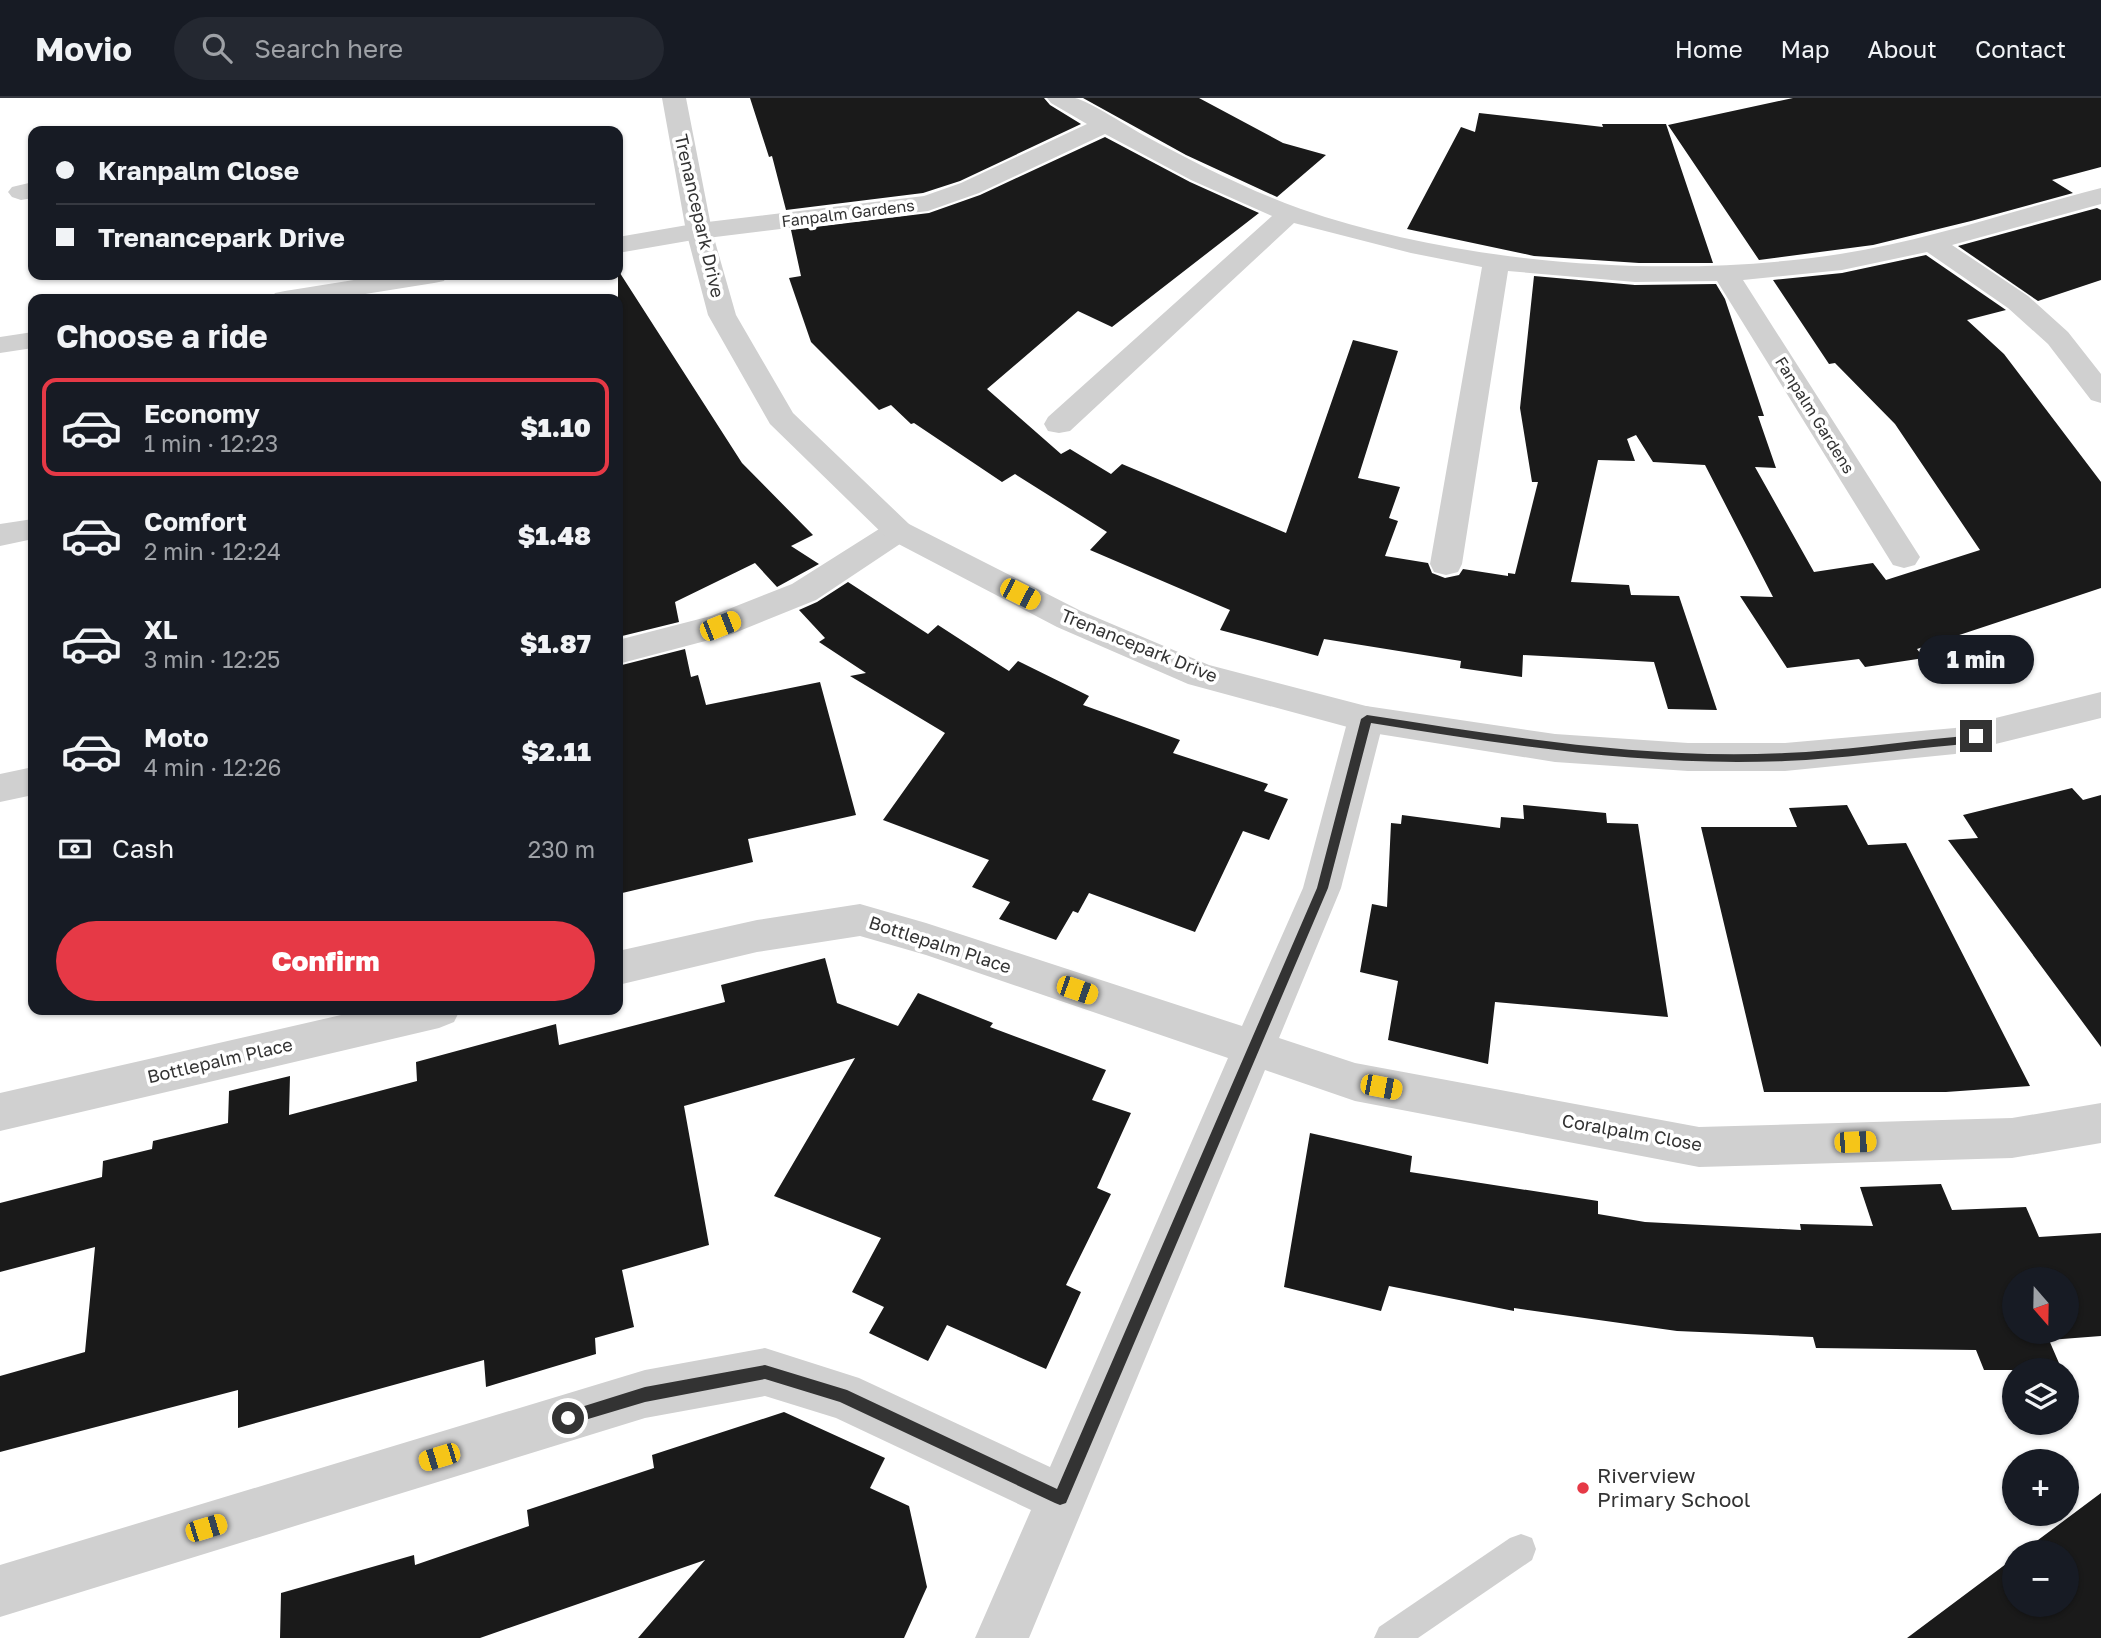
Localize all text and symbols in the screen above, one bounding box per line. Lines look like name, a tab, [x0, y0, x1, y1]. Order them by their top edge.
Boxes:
search box	[174, 17, 664, 80]
text: Movio	[35, 29, 132, 68]
icon: search	[198, 29, 236, 67]
text: Search here	[254, 33, 403, 64]
text: Home	[1675, 34, 1743, 63]
text: Map	[1781, 34, 1830, 63]
text: About	[1868, 34, 1937, 63]
text: Contact	[1975, 34, 2066, 63]
street label: Trenancepark Drive	[670, 132, 729, 300]
text: Kranpalm Close	[98, 155, 299, 186]
street label: Fanpalm Gardens	[780, 195, 916, 231]
text: Trenancepark Drive	[98, 222, 345, 253]
text: Choose a ride	[56, 317, 268, 355]
street label: Fanpalm Gardens	[1771, 353, 1859, 477]
icon: car	[60, 396, 123, 459]
text: Economy	[144, 398, 260, 429]
text: $1.10	[520, 412, 591, 443]
text: 1 min · 12:23	[144, 429, 278, 457]
icon: car	[60, 504, 123, 567]
text: Comfort	[144, 506, 247, 537]
text: $1.48	[518, 520, 591, 551]
text: 2 min · 12:24	[144, 537, 281, 565]
car	[997, 575, 1044, 613]
street label: Trenancepark Drive	[1058, 604, 1221, 687]
car	[697, 608, 744, 644]
icon: car	[60, 612, 123, 675]
text: XL	[144, 614, 178, 645]
text: $1.87	[520, 628, 591, 659]
callout: 1 min	[1918, 634, 2034, 684]
text: 3 min · 12:25	[144, 645, 280, 673]
text: 1 min	[1947, 645, 2005, 673]
icon: car	[60, 720, 123, 783]
route end	[1960, 720, 1992, 752]
text: Moto	[144, 722, 209, 753]
text: $2.11	[521, 736, 591, 767]
text: 4 min · 12:26	[144, 753, 282, 781]
icon: cash	[56, 830, 94, 868]
text: Cash	[112, 833, 174, 864]
text: 230 m	[528, 835, 595, 863]
street label: Bottlepalm Place	[866, 911, 1014, 977]
button: Confirm	[56, 921, 595, 1001]
car	[1054, 973, 1101, 1007]
street label: Bottlepalm Place	[145, 1033, 295, 1087]
car	[1359, 1073, 1404, 1101]
street label: Coralpalm Close	[1560, 1109, 1704, 1155]
car	[1834, 1131, 1877, 1153]
north arrow	[2002, 1267, 2079, 1344]
map controls	[2002, 1267, 2079, 1617]
button: layers	[2002, 1358, 2079, 1435]
route start	[552, 1402, 584, 1434]
car	[416, 1441, 463, 1473]
button: +	[2002, 1449, 2079, 1526]
place label: Riverview Primary School	[1597, 1462, 1751, 1512]
marker: Riverview Primary School	[1575, 1480, 1591, 1496]
car	[183, 1512, 230, 1544]
button: −	[2002, 1540, 2079, 1617]

